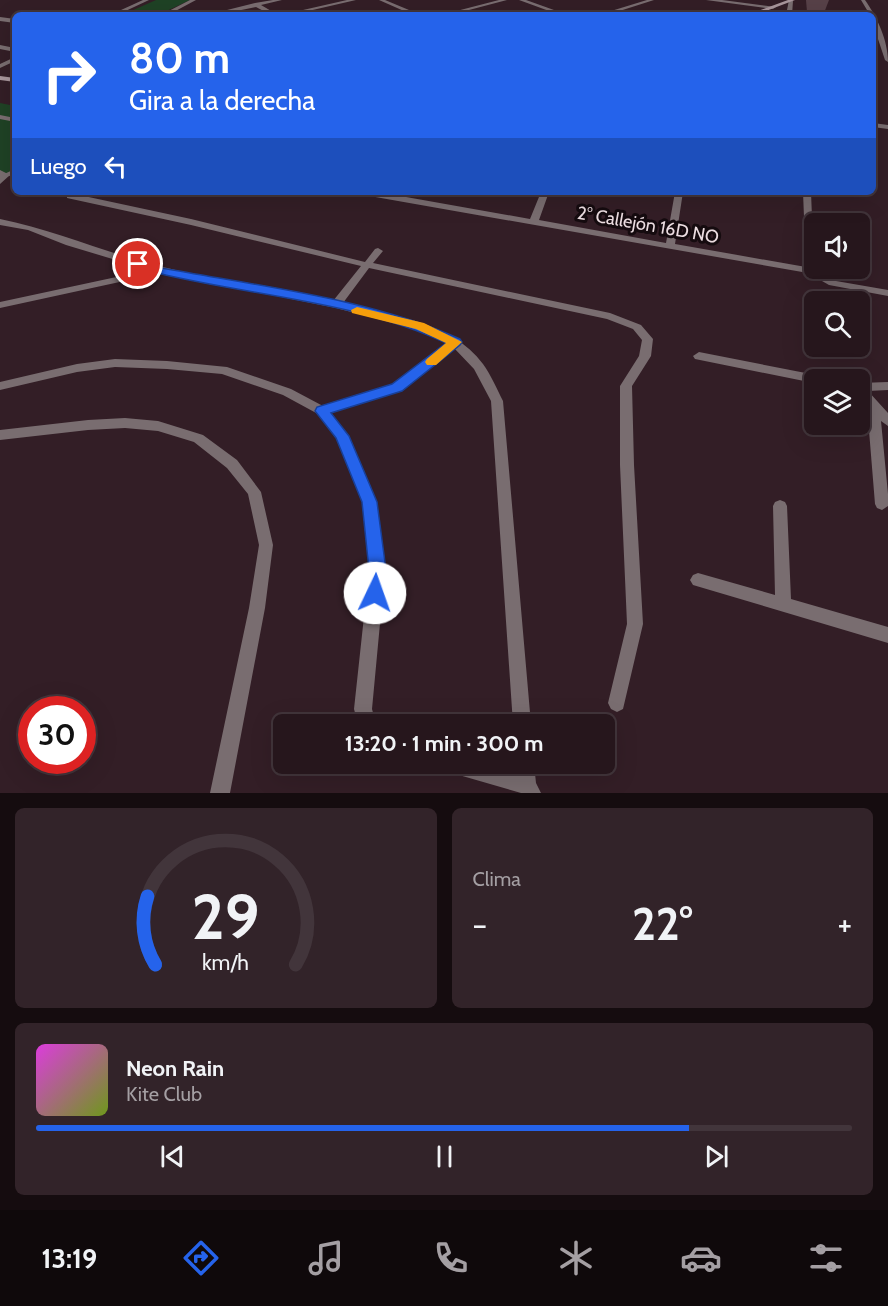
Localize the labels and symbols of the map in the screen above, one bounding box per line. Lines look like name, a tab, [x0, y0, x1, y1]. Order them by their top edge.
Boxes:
street label: 2° Callejón 16D NO	[575, 202, 721, 248]
pin	[112, 238, 163, 289]
position arrow	[343, 561, 407, 625]
speed limit sign: 30	[18, 696, 96, 774]

